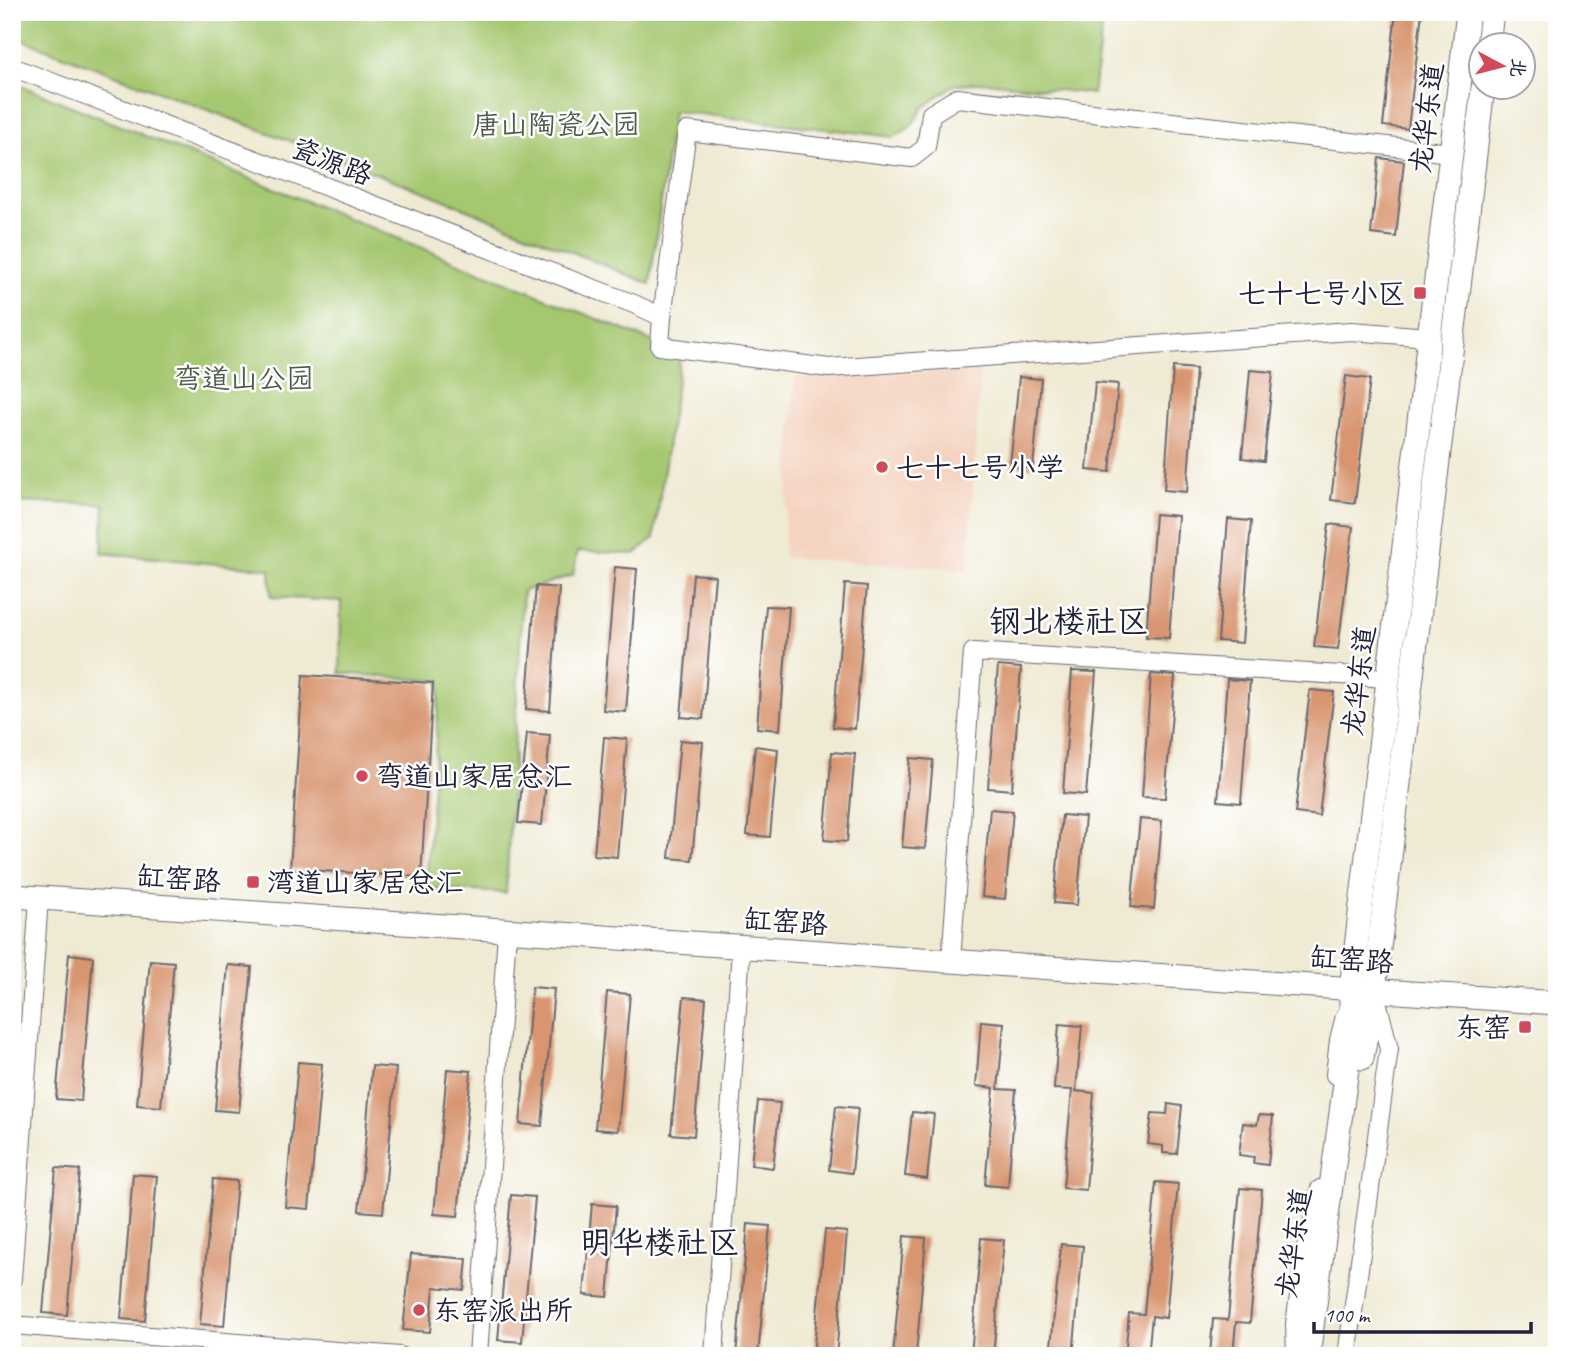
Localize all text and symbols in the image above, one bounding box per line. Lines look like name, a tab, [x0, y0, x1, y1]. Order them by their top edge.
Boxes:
north arrow	[1468, 32, 1538, 102]
text: 北	[1505, 57, 1531, 79]
street label: 龙华东道	[1402, 60, 1451, 176]
park label: 唐山陶瓷公园	[472, 107, 640, 142]
street label: 瓷源路	[286, 130, 377, 193]
place label: 七十七号小区	[1238, 276, 1406, 311]
marker: 七十七号小区	[1412, 285, 1428, 301]
park label: 弯道山公园	[174, 361, 314, 396]
place label: 七十七号小学	[896, 450, 1064, 485]
marker: 七十七号小学	[874, 459, 890, 475]
district label: 钢北楼社区	[989, 601, 1149, 642]
street label: 龙华东道	[1334, 623, 1383, 739]
place label: 弯道山家居总汇	[376, 759, 572, 794]
marker: 弯道山家居总汇	[354, 768, 370, 784]
street label: 缸窑路	[136, 858, 222, 899]
place label: 湾道山家居总汇	[267, 865, 463, 900]
marker: 湾道山家居总汇	[245, 874, 261, 890]
street label: 缸窑路	[743, 901, 829, 942]
street label: 缸窑路	[1309, 939, 1395, 980]
place label: 东窑	[1455, 1010, 1511, 1045]
marker: 东窑	[1517, 1019, 1533, 1035]
street label: 龙华东道	[1268, 1185, 1319, 1301]
district label: 明华楼社区	[580, 1222, 740, 1263]
scale bar	[1314, 1291, 1530, 1335]
place label: 东窑派出所	[433, 1293, 573, 1328]
marker: 东窑派出所	[411, 1302, 427, 1318]
text: 100 m	[1324, 1302, 1371, 1328]

